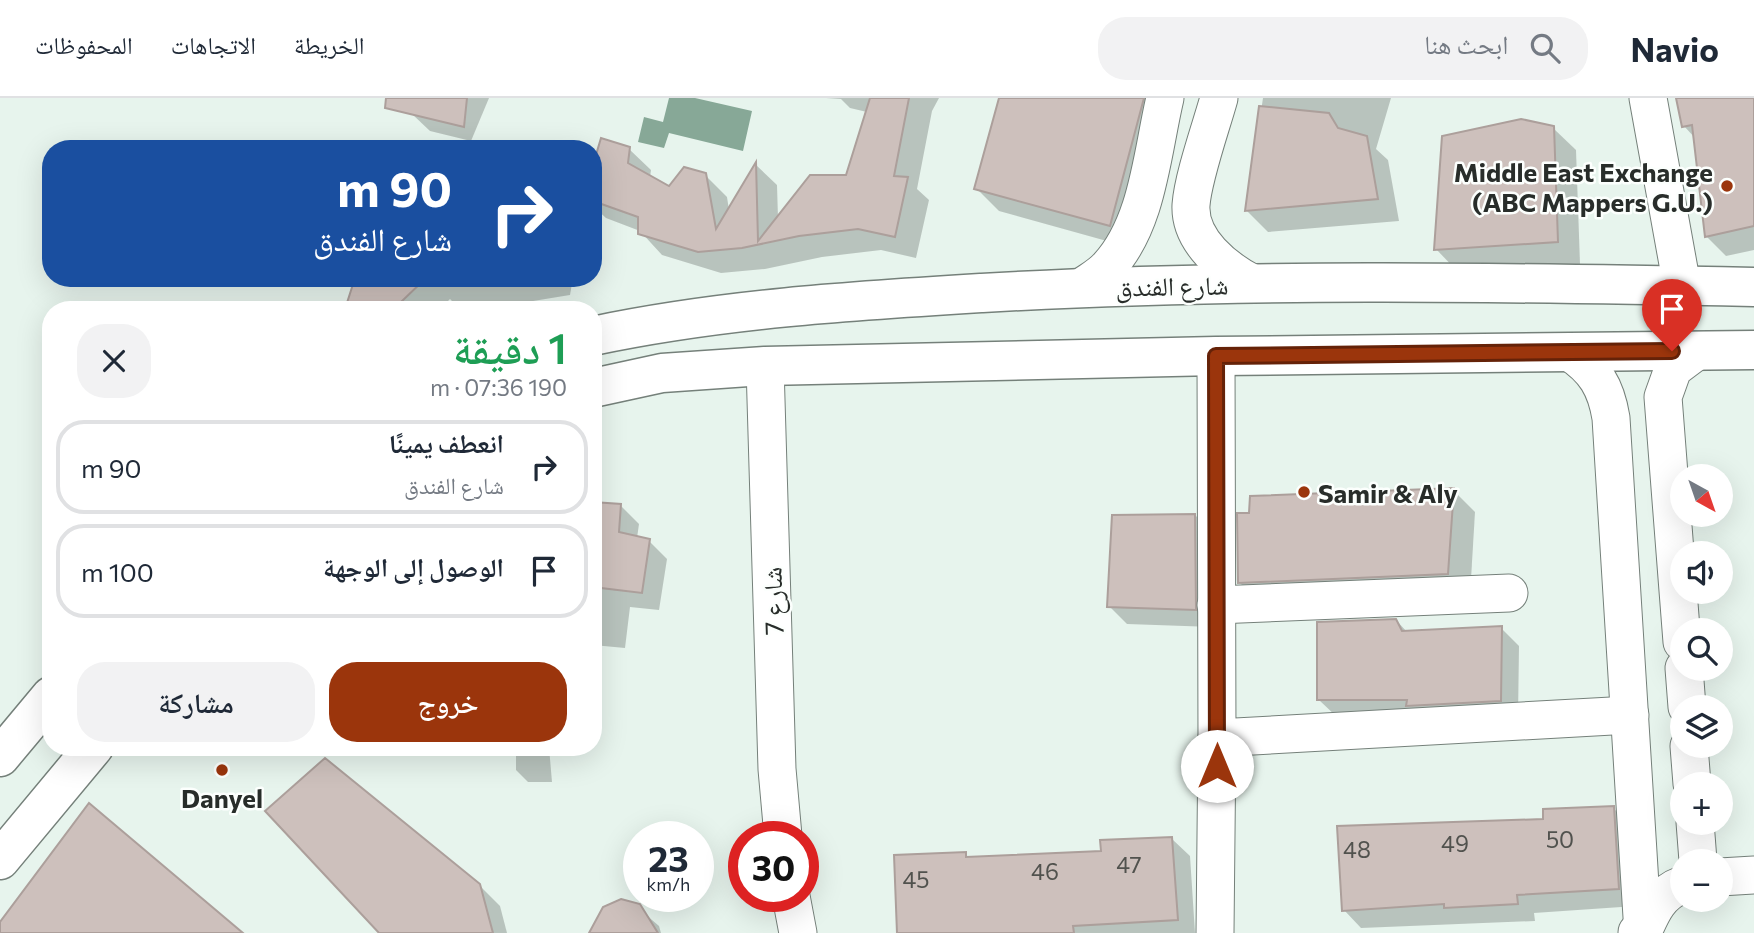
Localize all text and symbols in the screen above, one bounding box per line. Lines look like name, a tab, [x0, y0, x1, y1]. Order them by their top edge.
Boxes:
search box	[1098, 17, 1588, 80]
text: ابحث هنا	[1424, 28, 1508, 59]
text: Navio	[1630, 28, 1719, 69]
icon: search	[1526, 29, 1564, 67]
text: المحفوظات	[35, 30, 133, 59]
text: الاتجاهات	[171, 30, 256, 59]
text: الخريطة	[294, 30, 365, 59]
place label: Middle East Exchange (ABC Mappers G.U.)	[1454, 156, 1713, 217]
text: 90 m	[337, 157, 452, 217]
icon: right	[476, 168, 567, 259]
marker: Middle East Exchange (ABC Mappers G.U.)	[1719, 178, 1735, 194]
text: شارع الفندق	[313, 218, 452, 258]
street label: شارع الفندق	[1115, 269, 1229, 303]
pin	[1642, 279, 1702, 351]
icon: arrive	[1653, 290, 1691, 328]
text: 1 دقيقة	[453, 321, 567, 373]
button: close	[77, 324, 151, 398]
text: 190 m · 07:36	[430, 373, 567, 401]
text: انعطف يمينًا	[389, 427, 504, 458]
icon: right	[525, 448, 563, 486]
text: 90 m	[81, 452, 141, 483]
north arrow	[1670, 464, 1732, 527]
map controls	[1670, 464, 1733, 912]
text: شارع الفندق	[404, 471, 504, 499]
place label: Samir & Aly	[1318, 477, 1458, 508]
marker: Samir & Aly	[1296, 484, 1312, 500]
button: sound	[1670, 541, 1733, 604]
text: الوصول إلى الوجهة	[323, 551, 504, 582]
icon: arrive	[525, 552, 563, 590]
text: 100 m	[81, 556, 154, 587]
street label: شارع 7	[755, 566, 791, 636]
button: search	[1670, 618, 1733, 681]
button: مشاركة	[77, 662, 315, 742]
button: خروج	[329, 662, 567, 742]
button: layers	[1670, 695, 1733, 758]
position arrow	[1180, 729, 1254, 803]
marker: Danyel	[214, 762, 230, 778]
button: +	[1670, 772, 1733, 835]
place label: Danyel	[181, 782, 263, 813]
speed limit sign: 30	[728, 821, 819, 912]
house number: 50	[1546, 825, 1574, 853]
house number: 49	[1441, 829, 1469, 857]
house number: 48	[1343, 835, 1371, 863]
text: 23	[648, 836, 689, 879]
button: −	[1670, 849, 1733, 912]
house number: 47	[1116, 850, 1142, 878]
house number: 46	[1031, 857, 1059, 885]
house number: 45	[902, 865, 930, 893]
text: km/h	[647, 873, 690, 895]

